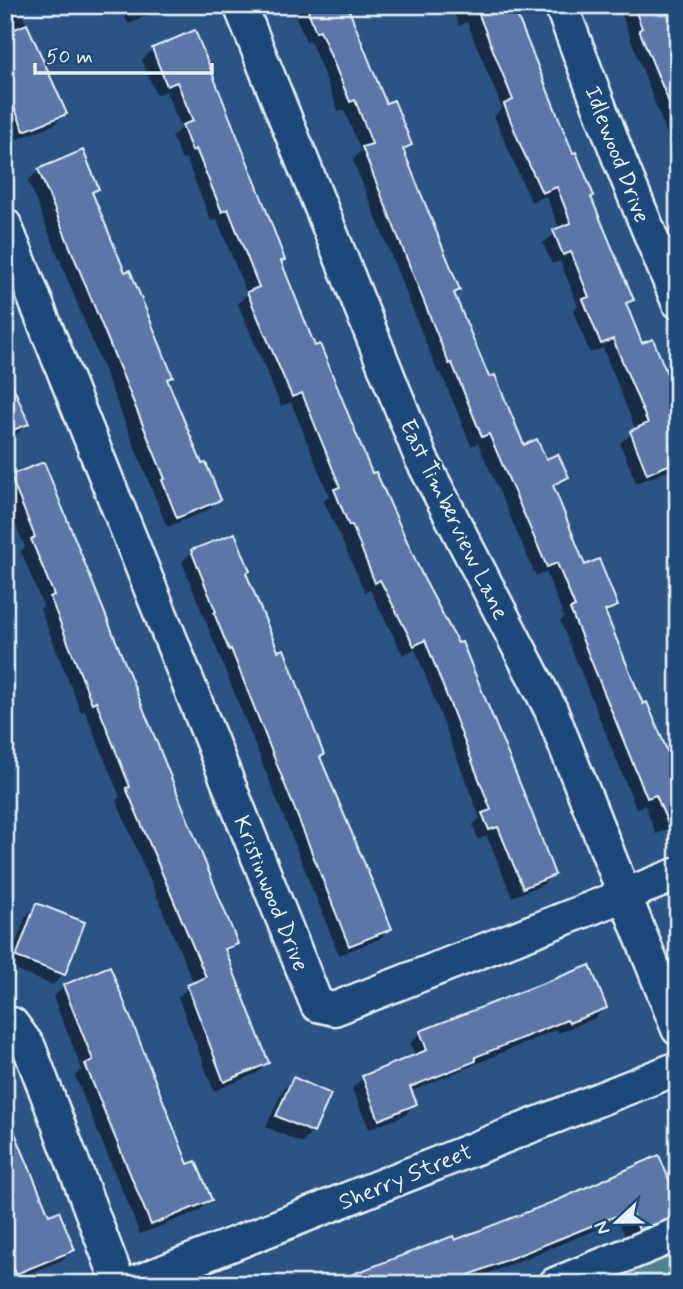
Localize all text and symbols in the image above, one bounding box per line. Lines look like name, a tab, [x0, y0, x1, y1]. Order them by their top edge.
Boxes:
scale bar	[35, 32, 212, 76]
text: 50 m	[46, 43, 93, 71]
street label: Idlewood Drive	[576, 82, 656, 227]
street label: East Timberview Lane	[392, 415, 515, 625]
street label: Kristinwood Drive	[225, 812, 315, 976]
street label: Sherry Street	[335, 1137, 477, 1218]
north arrow	[582, 1188, 652, 1258]
text: N	[589, 1217, 617, 1238]

